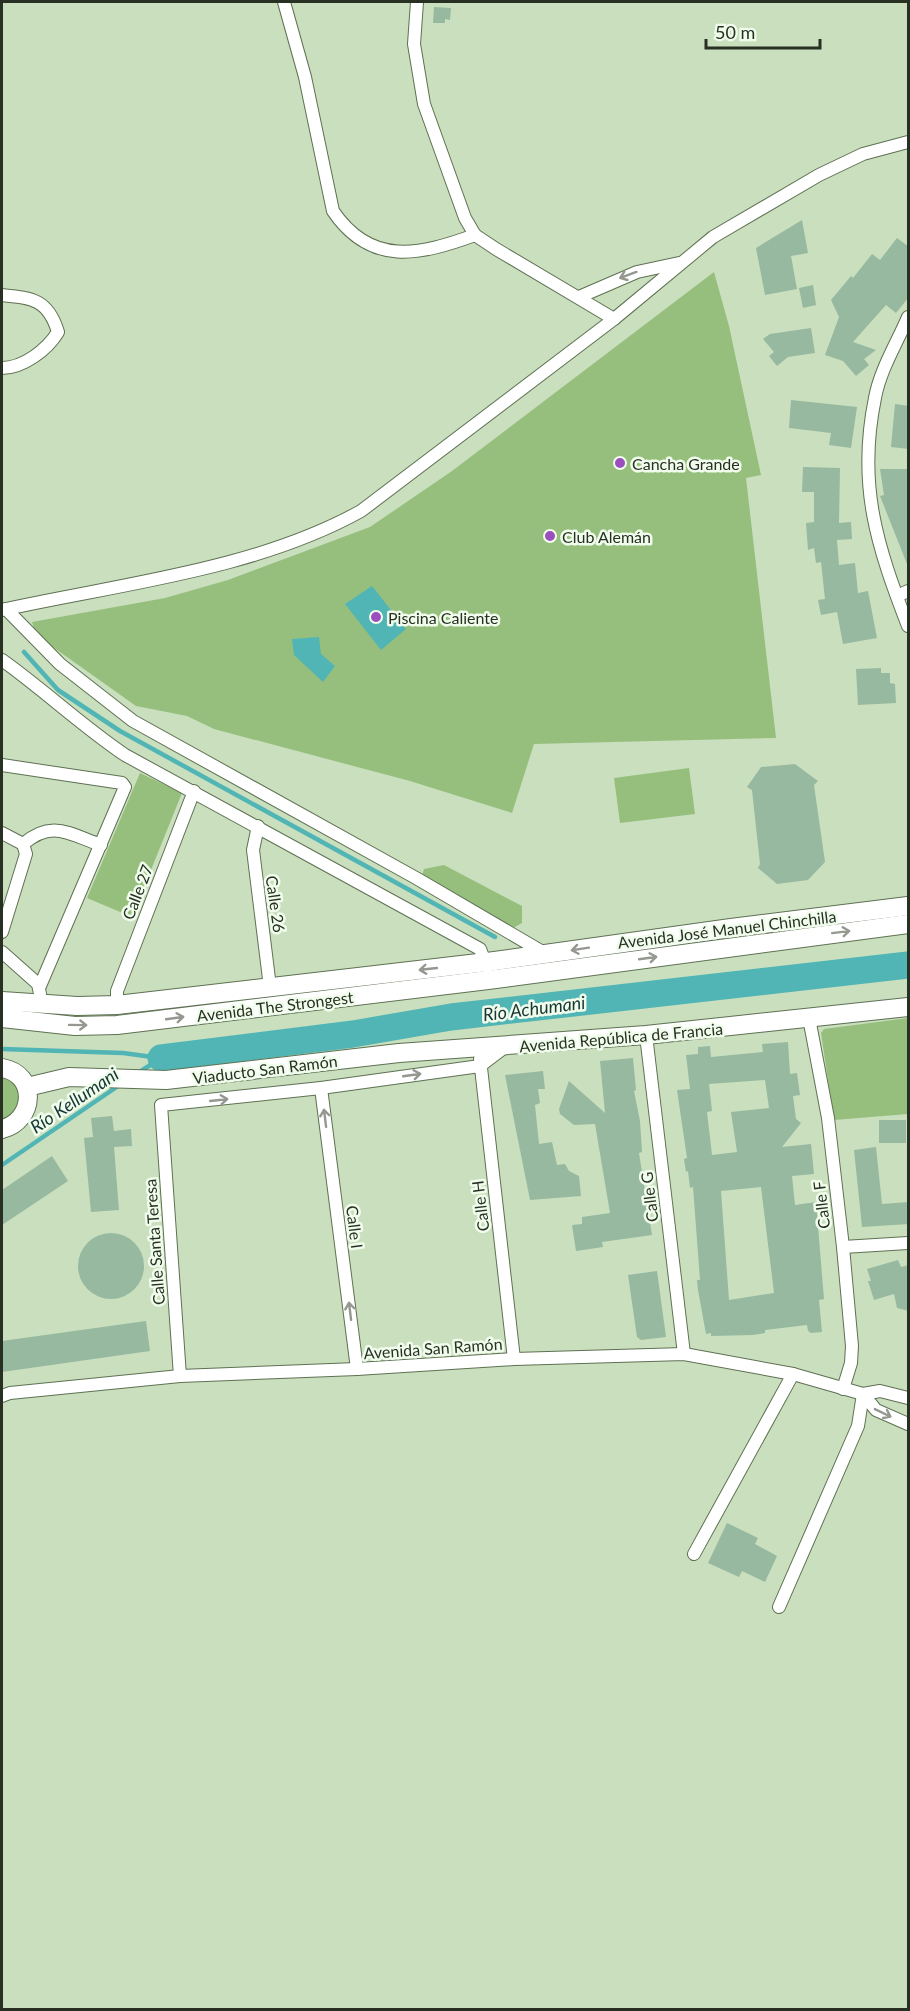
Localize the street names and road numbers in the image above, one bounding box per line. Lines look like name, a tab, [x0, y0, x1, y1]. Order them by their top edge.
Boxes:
street label: Calle 27	[118, 862, 156, 922]
street label: Calle 26	[263, 874, 289, 934]
street label: Avenida José Manuel Chinchilla	[617, 906, 837, 952]
street label: Avenida The Strongest	[196, 987, 355, 1025]
street label: Avenida República de Francia	[518, 1019, 724, 1055]
street label: Viaducto San Ramón	[192, 1051, 338, 1087]
street label: Calle G	[636, 1171, 662, 1223]
street label: Calle Santa Teresa	[140, 1178, 168, 1306]
street label: Calle H	[467, 1180, 493, 1232]
street label: Calle F	[809, 1180, 833, 1230]
street label: Calle I	[343, 1204, 367, 1250]
street label: Avenida San Ramón	[363, 1334, 503, 1362]

